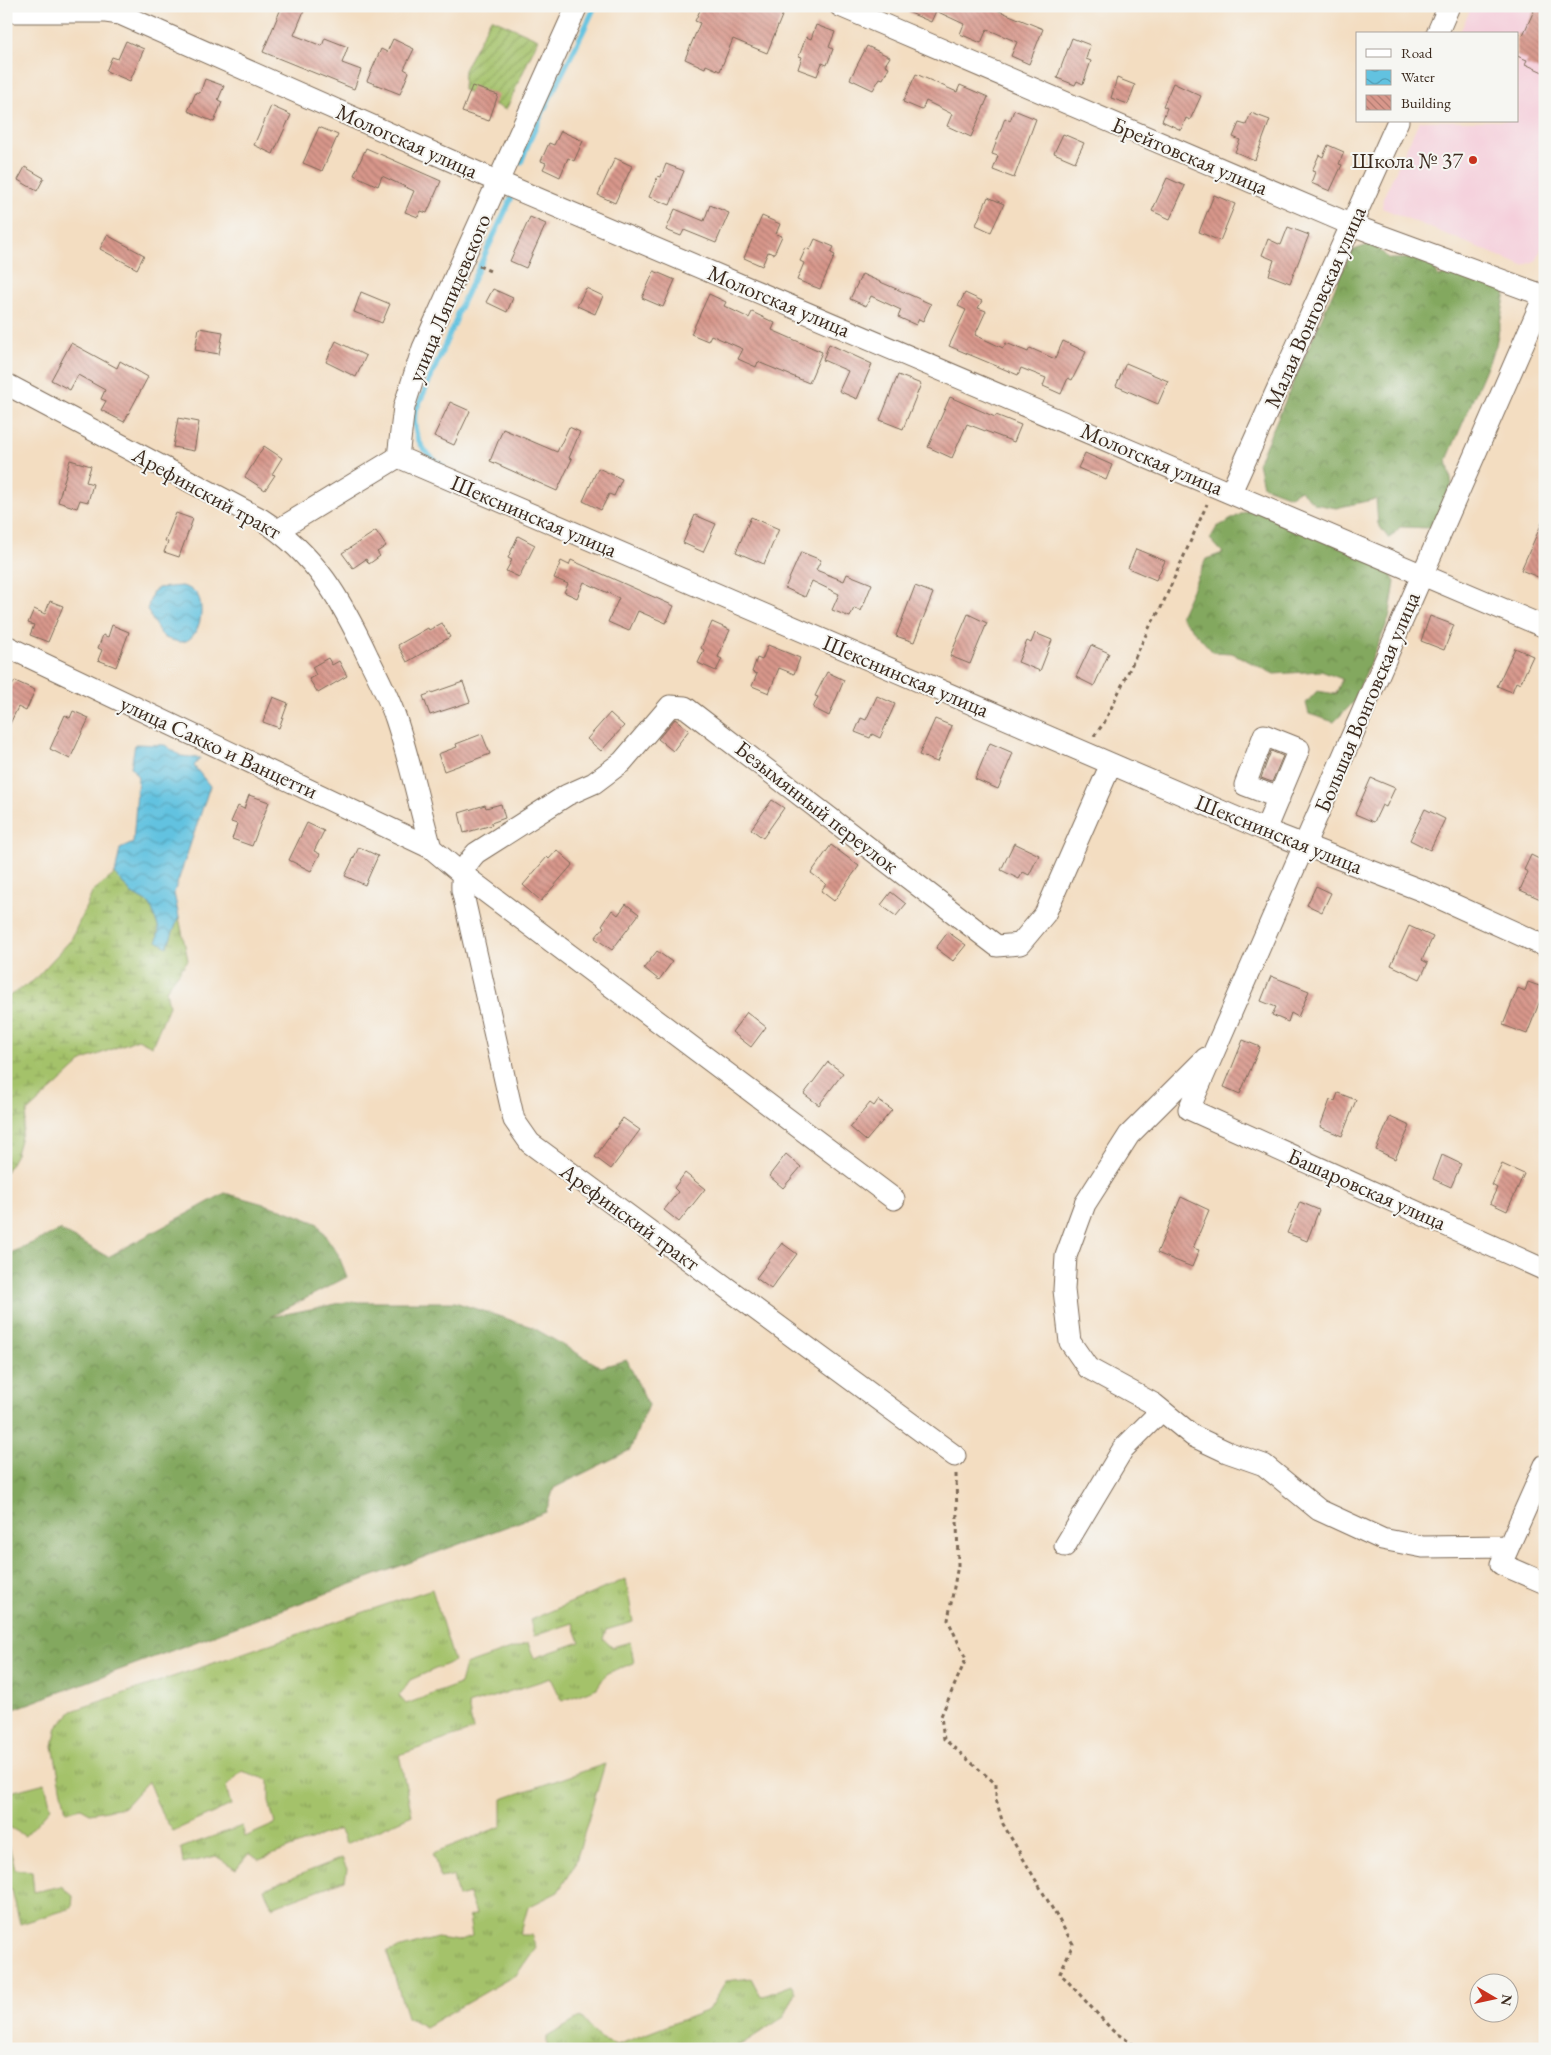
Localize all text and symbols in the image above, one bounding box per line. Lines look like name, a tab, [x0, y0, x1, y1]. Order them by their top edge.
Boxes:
legend	[1356, 32, 1518, 122]
text: Road	[1401, 43, 1433, 62]
text: Water	[1401, 67, 1435, 86]
text: Building	[1401, 93, 1451, 112]
street label: Мологская улица	[332, 97, 483, 185]
street label: Брейтовская улица	[1107, 110, 1273, 202]
place label: Школа № 37	[1351, 146, 1463, 175]
marker: Школа № 37	[1467, 154, 1479, 166]
street label: Малая Вонговская улица	[1257, 201, 1373, 413]
street label: улица Ляпидевского	[400, 209, 498, 387]
street label: Мологская улица	[703, 258, 855, 344]
street label: Мологская улица	[1076, 416, 1228, 502]
street label: Арефинский тракт	[126, 440, 287, 546]
street label: Шекснинская улица	[447, 468, 622, 564]
street label: Большая Вонговская улица	[1307, 587, 1427, 817]
street label: Шекснинская улица	[819, 628, 994, 724]
street label: улица Сакко и Ванцетти	[116, 688, 323, 806]
street label: Безымянный переулок	[729, 734, 905, 880]
street label: Шекснинская улица	[1191, 787, 1367, 881]
street label: Башаровская улица	[1283, 1141, 1451, 1237]
street label: Арефинский тракт	[554, 1156, 706, 1278]
north arrow	[1468, 1972, 1518, 2022]
text: N	[1497, 1993, 1517, 2008]

